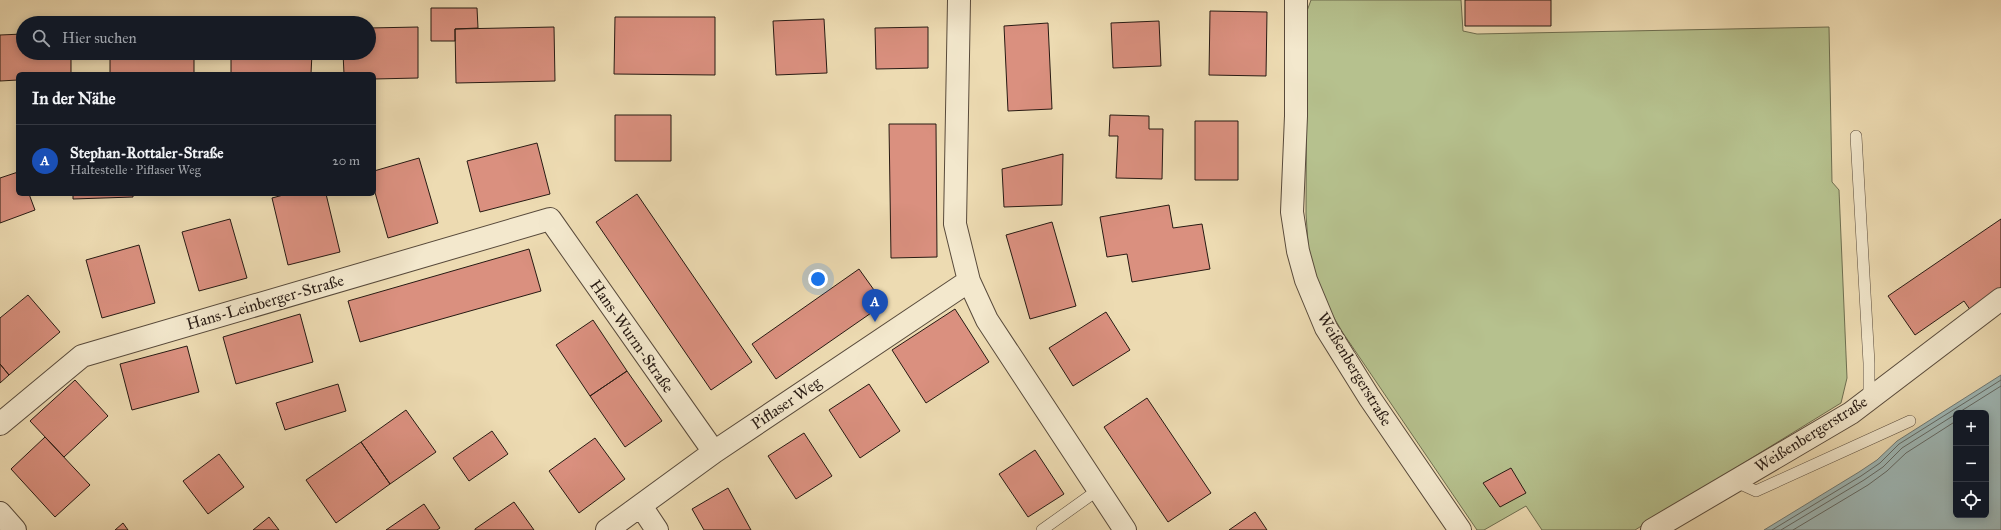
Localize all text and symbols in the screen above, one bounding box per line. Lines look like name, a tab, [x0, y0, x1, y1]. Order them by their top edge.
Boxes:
search box	[16, 16, 376, 60]
icon: search	[30, 27, 52, 49]
text: Hier suchen	[62, 29, 137, 47]
text: In der Nähe	[32, 88, 116, 109]
text: Stephan-Rottaler-Straße	[70, 144, 224, 162]
text: A	[41, 153, 49, 169]
text: 20 m	[332, 153, 360, 169]
text: Haltestelle · Piflaser Weg	[70, 162, 201, 178]
your location	[808, 269, 828, 289]
street label: Hans-Leinberger-Straße	[184, 270, 346, 335]
street label: Hans-Wurm-Straße	[586, 276, 678, 396]
pin: A	[862, 289, 888, 322]
street label: Weißenbergerstraße	[1313, 309, 1397, 430]
street label: Piflaser Weg	[748, 372, 825, 434]
street label: Weißenbergerstraße	[1751, 392, 1872, 477]
map controls	[1953, 410, 1989, 518]
button: +	[1953, 410, 1989, 446]
button: −	[1953, 446, 1989, 482]
button: locate	[1953, 482, 1989, 518]

